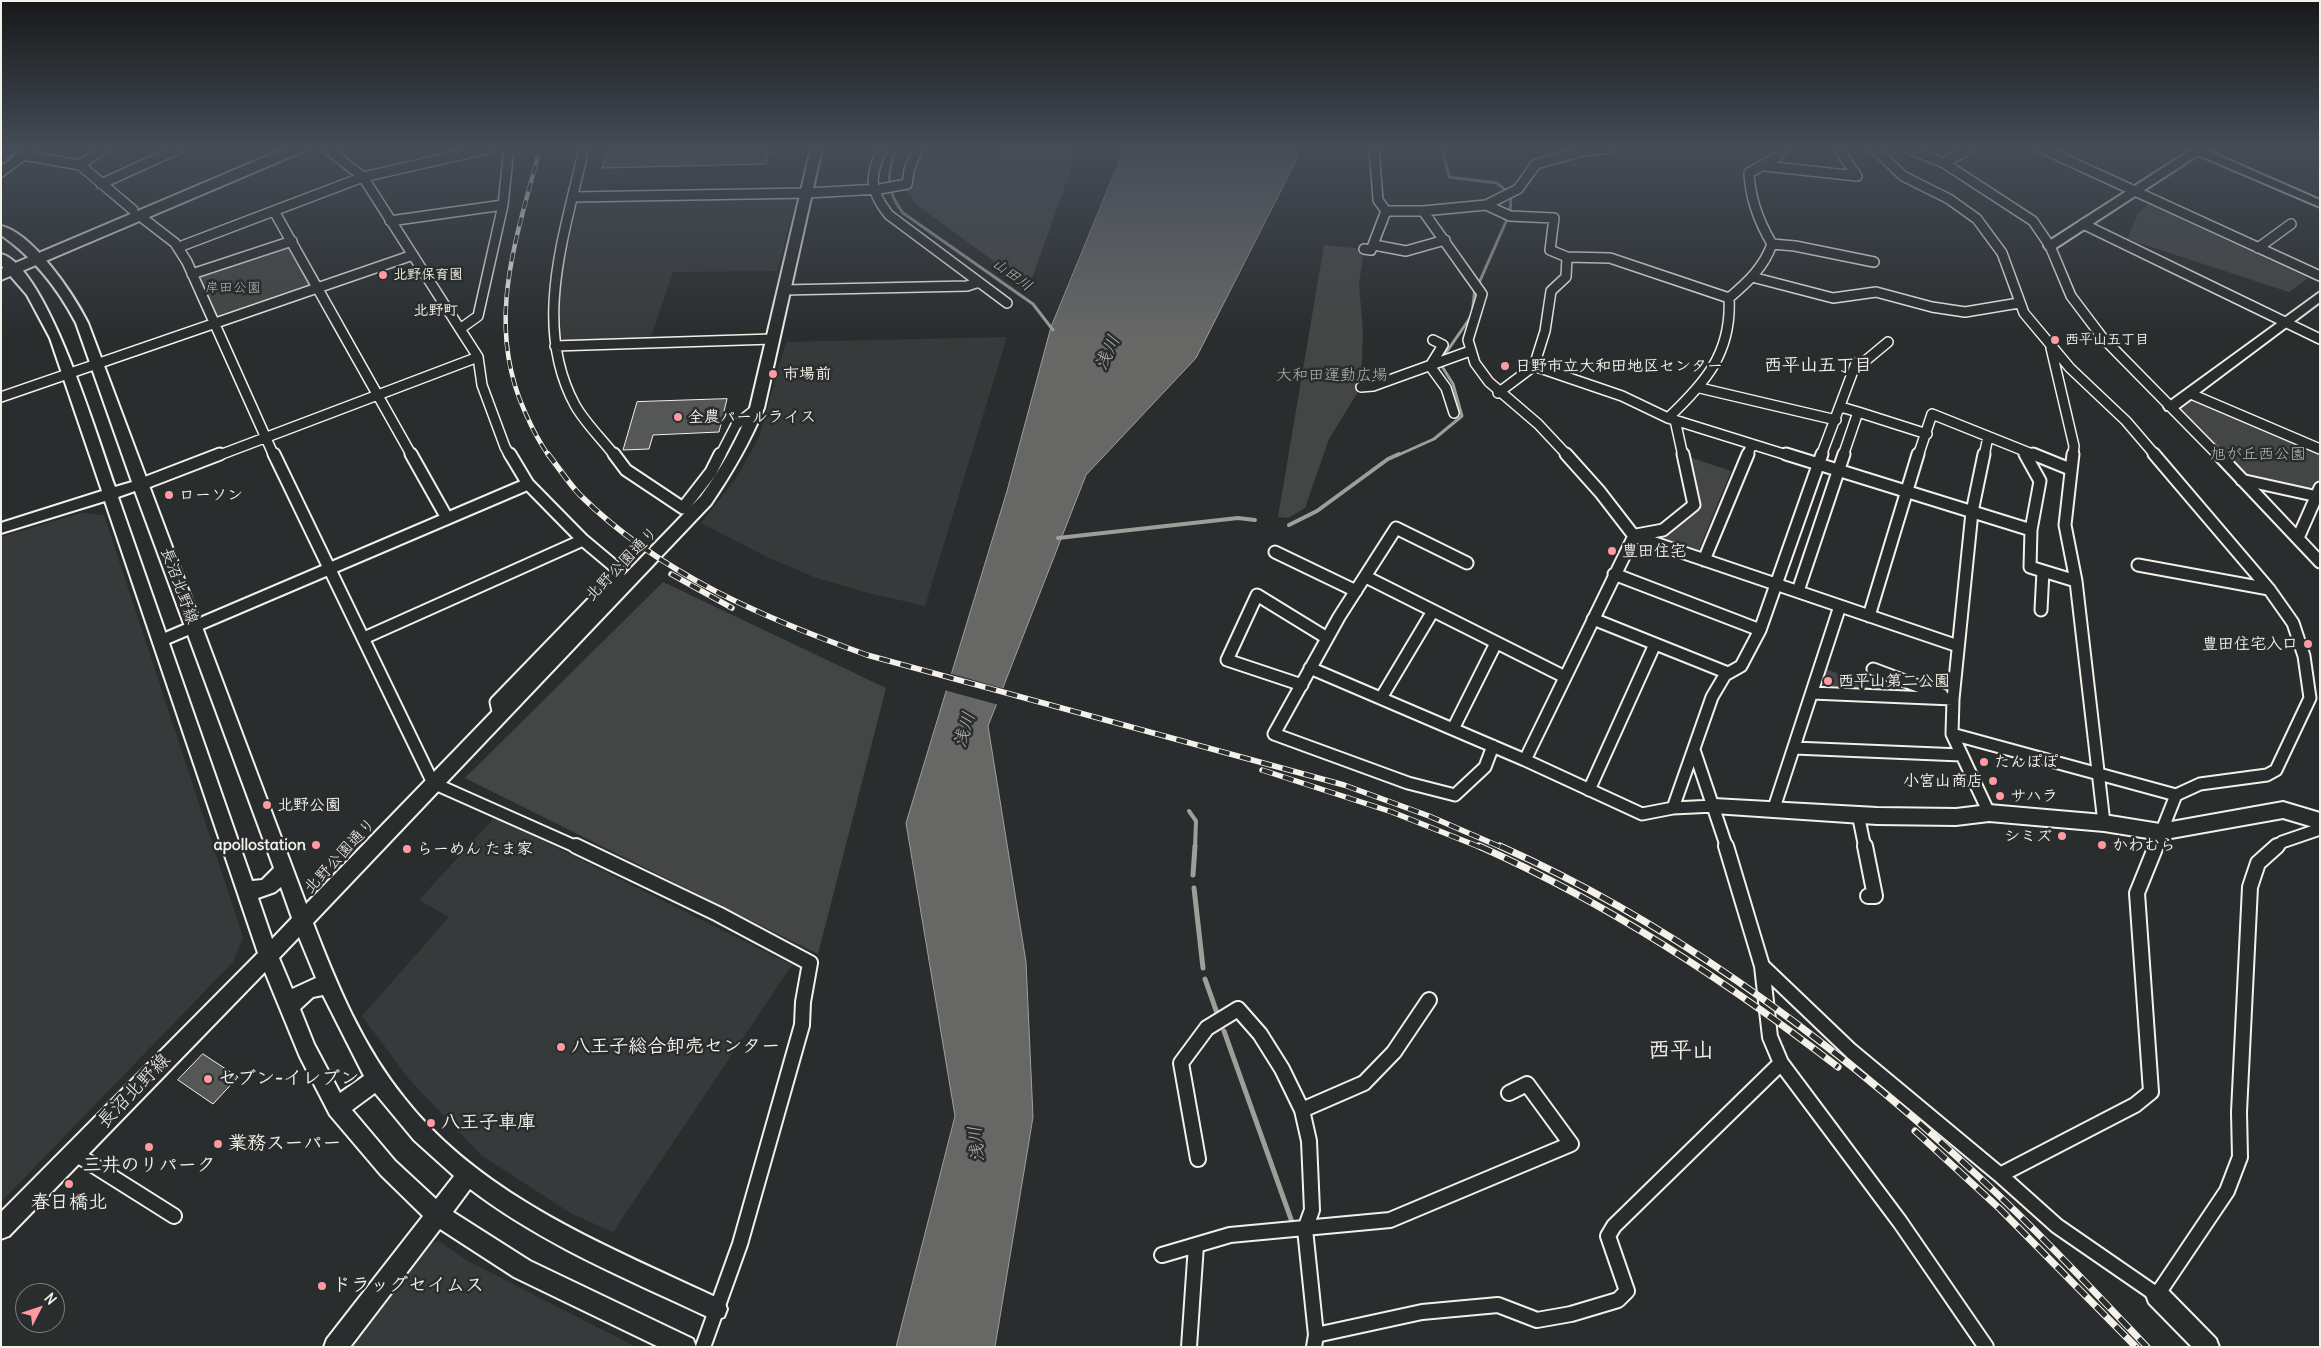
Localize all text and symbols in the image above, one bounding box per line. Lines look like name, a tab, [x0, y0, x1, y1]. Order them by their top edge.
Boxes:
water label: 山田川	[989, 254, 1035, 296]
place label: 北野保育園	[393, 267, 463, 283]
marker: 北野保育園	[377, 269, 389, 281]
park label: 岸田公園	[205, 280, 261, 296]
district label: 北野町	[414, 302, 458, 320]
water label: 浅川	[1091, 332, 1125, 374]
place label: 西平山五丁目	[2065, 332, 2149, 348]
marker: 西平山五丁目	[2049, 334, 2061, 346]
district label: 西平山五丁目	[1764, 355, 1872, 377]
place label: 日野市立大和田地区センター	[1515, 356, 1723, 376]
marker: 日野市立大和田地区センター	[1499, 360, 1511, 372]
place label: 市場前	[783, 364, 831, 384]
park label: 大和田運動広場	[1276, 365, 1388, 385]
marker: 市場前	[767, 368, 779, 380]
place label: 全農パールライス	[688, 407, 816, 427]
marker: 全農パールライス	[672, 411, 684, 423]
park label: 旭が丘西公園	[2210, 444, 2306, 464]
place label: ローソン	[179, 485, 243, 505]
marker: ローソン	[163, 489, 175, 501]
street label: 北野公園通り	[582, 523, 662, 605]
place label: 豊田住宅	[1622, 541, 1686, 561]
street label: 長沼北野線	[156, 545, 202, 627]
marker: 豊田住宅	[1606, 545, 1618, 557]
place label: 豊田住宅入口	[2202, 634, 2298, 654]
marker: 豊田住宅入口	[2302, 638, 2314, 650]
place label: 西平山第二公園	[1838, 671, 1950, 691]
marker: 西平山第二公園	[1822, 675, 1834, 687]
water label: 浅川	[949, 710, 981, 750]
place label: たんぽぽ	[1994, 752, 2058, 772]
marker: たんぽぽ	[1978, 756, 1990, 768]
place label: 小宮山商店	[1903, 771, 1983, 791]
marker: 小宮山商店	[1987, 775, 1999, 787]
place label: サハラ	[2010, 786, 2058, 806]
marker: サハラ	[1994, 790, 2006, 802]
place label: 北野公園	[277, 795, 341, 815]
marker: 北野公園	[261, 799, 273, 811]
street label: 北野公園通り	[300, 814, 380, 898]
place label: シミズ	[2004, 826, 2052, 846]
marker: シミズ	[2056, 830, 2068, 842]
place label: apollostation	[214, 835, 306, 855]
place label: かわむら	[2112, 835, 2176, 855]
marker: apollostation	[310, 839, 322, 851]
place label: らーめん たま家	[417, 839, 533, 859]
marker: かわむら	[2096, 839, 2108, 851]
marker: らーめん たま家	[401, 843, 413, 855]
place label: 八王子総合卸売センター	[571, 1036, 780, 1058]
district label: 西平山	[1648, 1038, 1714, 1064]
marker: 八王子総合卸売センター	[555, 1041, 567, 1053]
street label: 長沼北野線	[93, 1049, 175, 1133]
place label: セブン-イレブン	[218, 1068, 359, 1090]
marker: セブン-イレブン	[202, 1073, 214, 1085]
place label: 八王子車庫	[441, 1112, 536, 1134]
marker: 八王子車庫	[425, 1117, 437, 1129]
water label: 浅川	[965, 1125, 989, 1163]
place label: 業務スーパー	[228, 1133, 341, 1155]
marker: 業務スーパー	[212, 1138, 224, 1150]
marker: 三井のリパーク	[143, 1141, 155, 1153]
place label: 三井のリパーク	[83, 1155, 215, 1177]
marker: 春日橋北	[63, 1178, 75, 1190]
place label: 春日橋北	[31, 1192, 107, 1214]
place label: ドラッグセイムス	[332, 1275, 484, 1297]
marker: ドラッグセイムス	[316, 1280, 328, 1292]
north arrow	[15, 1283, 65, 1333]
text: N	[41, 1289, 61, 1308]

